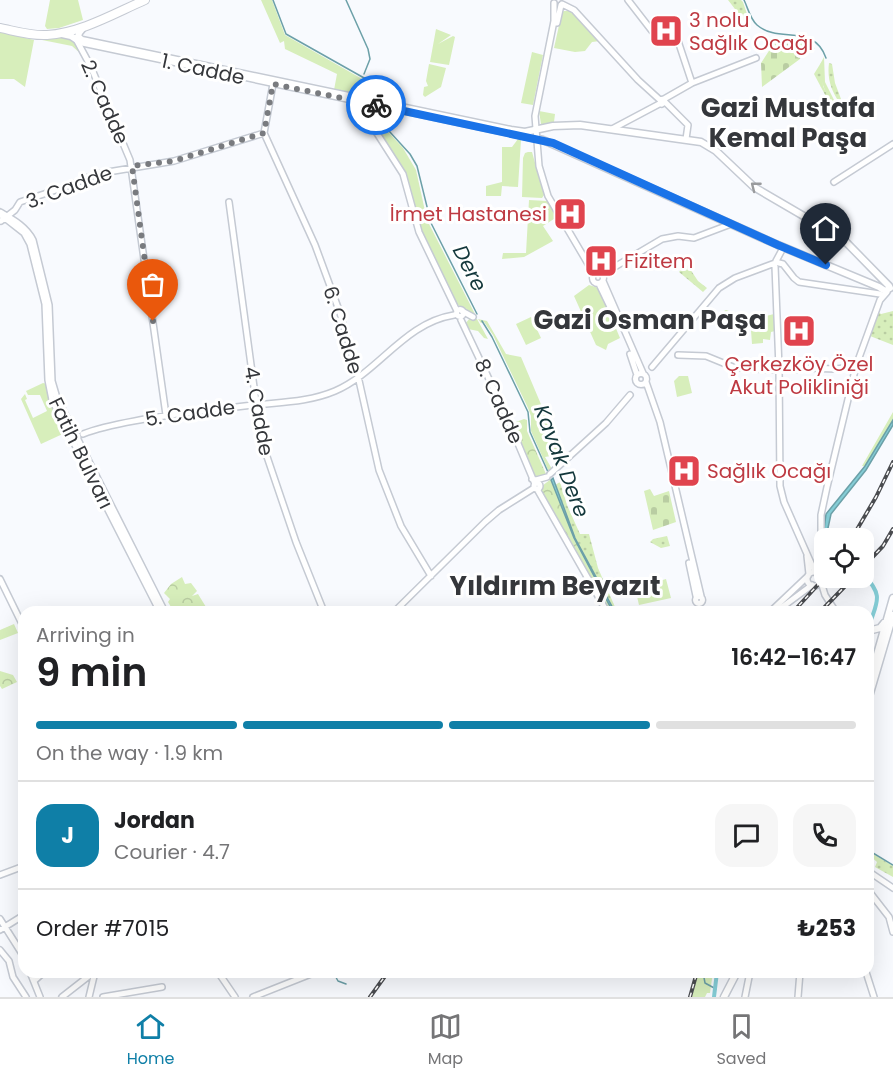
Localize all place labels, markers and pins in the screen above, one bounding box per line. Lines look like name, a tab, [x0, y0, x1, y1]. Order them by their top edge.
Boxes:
place label: 3 nolu Sağlık Ocağı	[689, 6, 813, 57]
hospital icon: 3 nolu Sağlık Ocağı	[648, 13, 684, 49]
hospital icon: İrmet Hastanesi	[552, 196, 588, 232]
place label: İrmet Hastanesi	[390, 200, 547, 228]
pin	[800, 203, 851, 265]
hospital icon: Fizitem	[583, 243, 619, 279]
place label: Fizitem	[624, 247, 693, 275]
pin	[127, 259, 178, 321]
hospital icon: Çerkezköy Özel Akut Polikliniği	[781, 313, 817, 349]
place label: Çerkezköy Özel Akut Polikliniği	[725, 350, 873, 401]
hospital icon: Sağlık Ocağı	[666, 453, 702, 489]
place label: Sağlık Ocağı	[707, 457, 831, 485]

